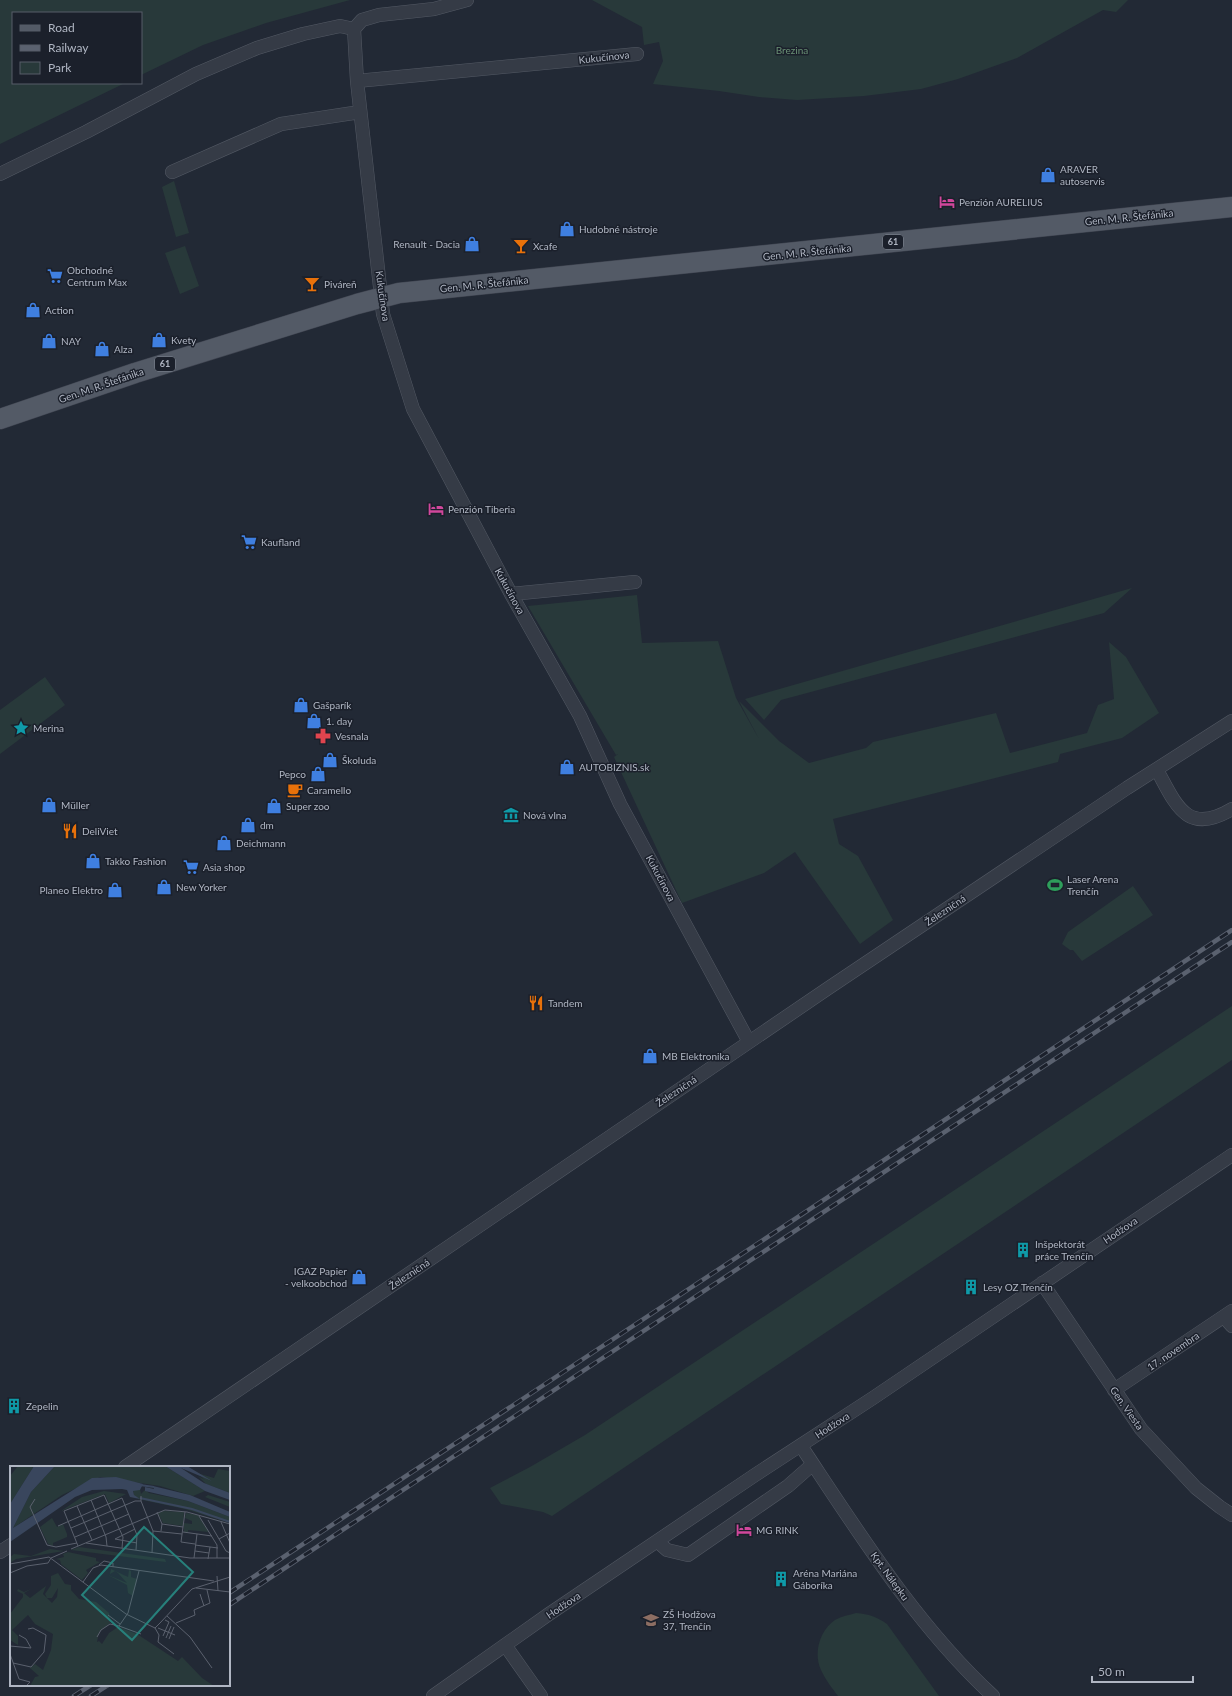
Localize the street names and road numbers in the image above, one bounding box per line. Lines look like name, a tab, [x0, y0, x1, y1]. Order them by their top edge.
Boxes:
street label: Kukučínova	[578, 48, 630, 66]
street label: Gen. M. R. Štefánika	[1084, 206, 1174, 228]
road number: 61	[883, 235, 903, 249]
street label: Gen. M. R. Štefánika	[762, 241, 852, 263]
street label: Kukučínova	[374, 270, 392, 322]
street label: Gen. M. R. Štefánika	[439, 273, 529, 295]
road number: 61	[155, 357, 175, 371]
street label: Gen. M. R. Štefánika	[57, 365, 145, 405]
street label: Kukučínova	[492, 566, 528, 616]
street label: Kukučínova	[644, 853, 678, 903]
street label: Železničná	[922, 892, 968, 928]
street label: Železničná	[653, 1073, 699, 1109]
street label: Hodžova	[1101, 1214, 1139, 1246]
street label: Železničná	[386, 1256, 432, 1292]
street label: 17. novembra	[1145, 1329, 1201, 1373]
street label: Gen. Viesta	[1108, 1384, 1146, 1432]
street label: Hodžova	[812, 1409, 852, 1441]
street label: Kpt. Nálepku	[868, 1549, 912, 1603]
street label: Hodžova	[544, 1589, 582, 1621]

